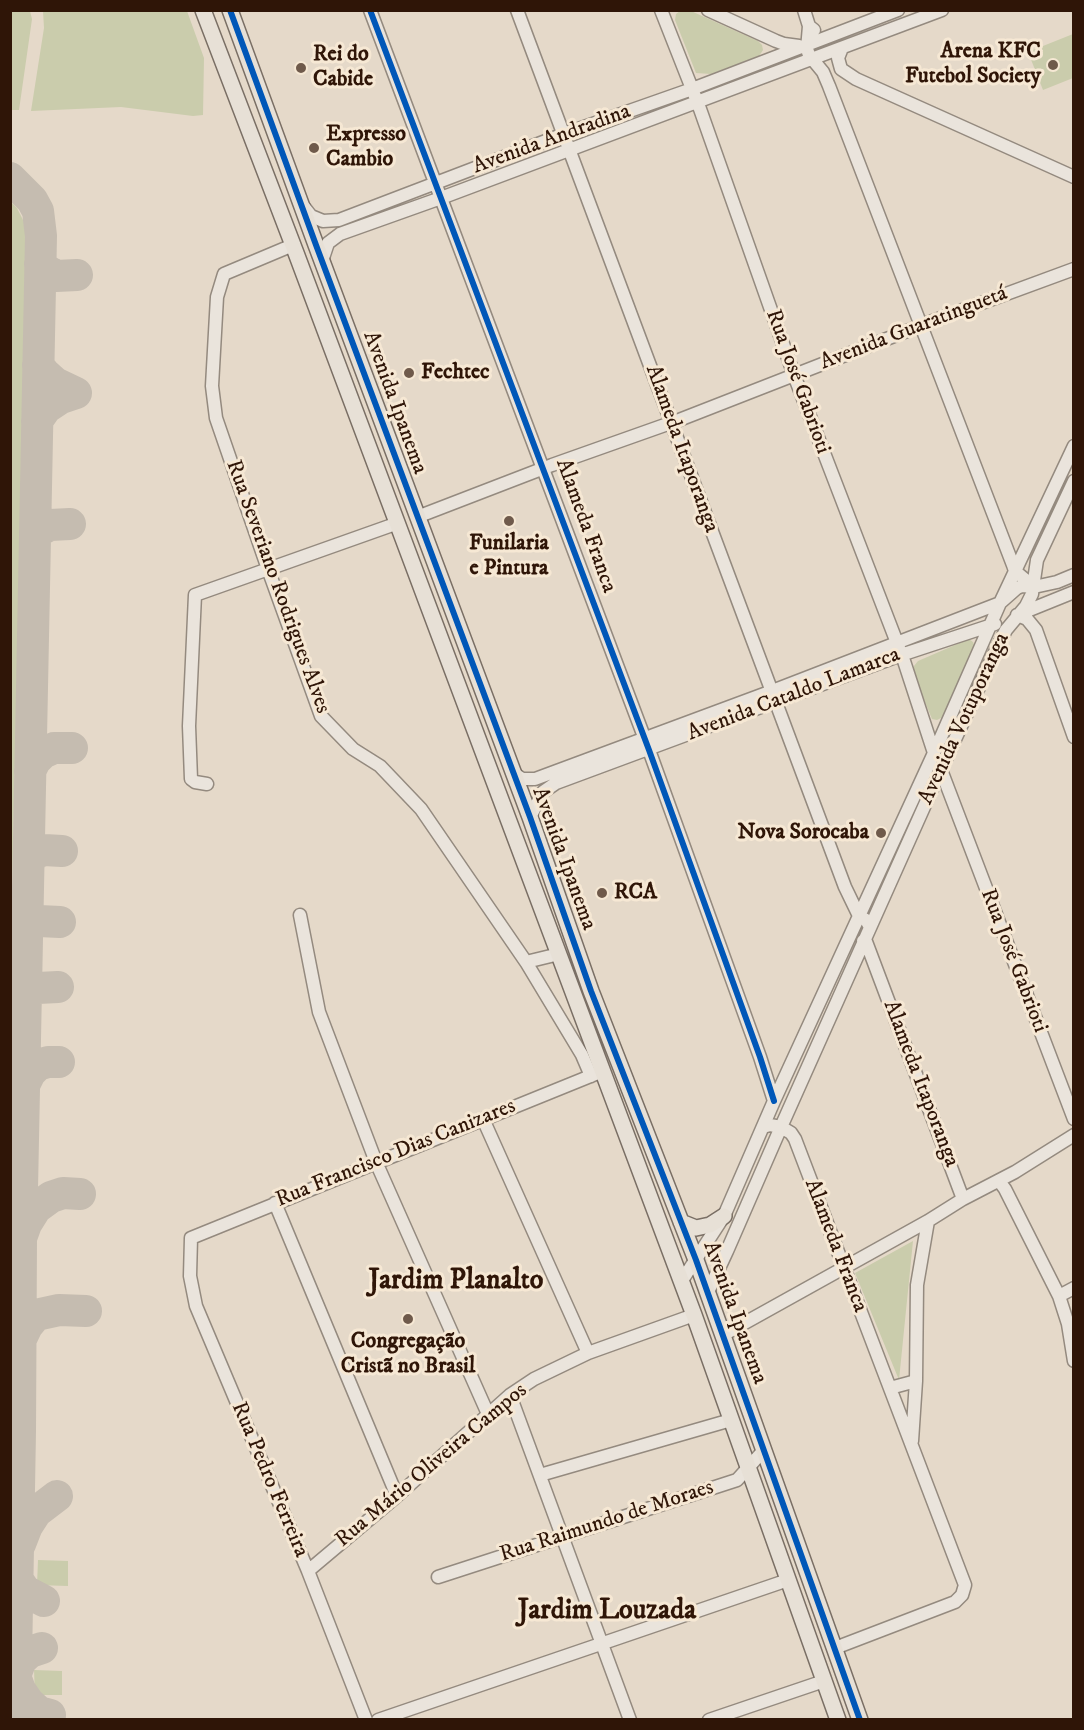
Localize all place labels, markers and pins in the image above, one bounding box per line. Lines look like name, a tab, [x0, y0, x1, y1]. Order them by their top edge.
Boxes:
place label: Arena KFC Futebol Society	[905, 39, 1041, 90]
place label: Rei do Cabide	[313, 42, 373, 94]
marker: Arena KFC Futebol Society	[1046, 58, 1060, 72]
marker: Rei do Cabide	[294, 61, 308, 75]
place label: Expresso Cambio	[326, 122, 406, 174]
marker: Expresso Cambio	[307, 141, 321, 155]
place label: Fechtec	[421, 360, 490, 386]
marker: Fechtec	[402, 366, 416, 380]
marker: Funilaria e Pintura	[502, 514, 516, 528]
place label: Funilaria e Pintura	[469, 531, 549, 582]
place label: Nova Sorocaba	[737, 820, 869, 846]
marker: Nova Sorocaba	[874, 826, 888, 840]
place label: RCA	[614, 880, 657, 906]
marker: RCA	[595, 886, 609, 900]
marker: Congregação Cristã no Brasil	[401, 1312, 415, 1326]
place label: Congregação Cristã no Brasil	[341, 1329, 475, 1380]

